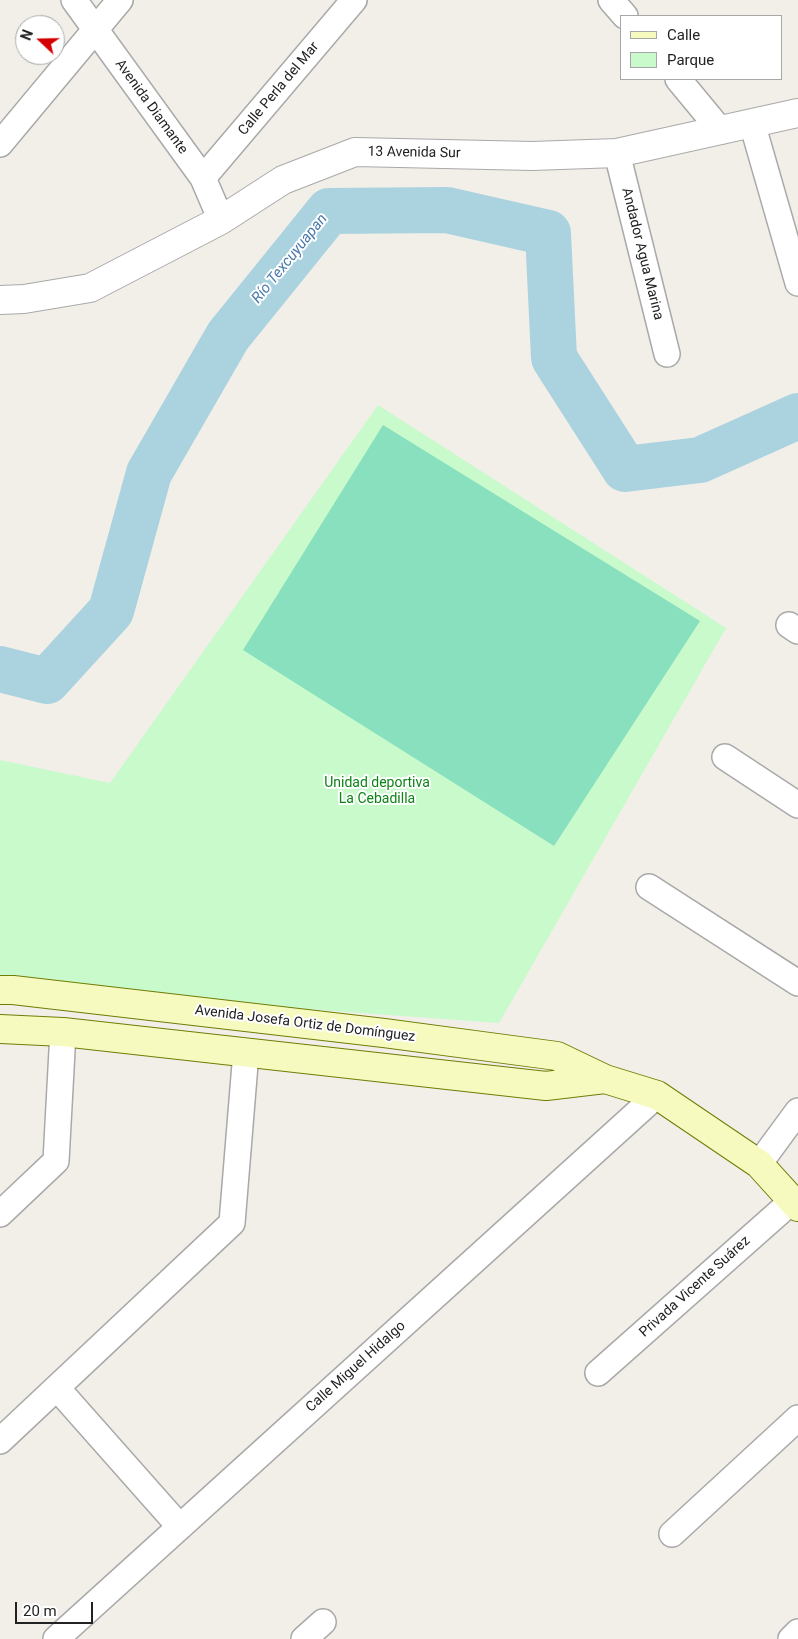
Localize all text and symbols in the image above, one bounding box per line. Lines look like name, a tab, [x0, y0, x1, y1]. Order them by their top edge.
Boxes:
north arrow	[15, 15, 65, 65]
legend	[620, 15, 783, 80]
text: Calle	[667, 26, 700, 44]
text: N	[18, 28, 36, 42]
street label: Calle Perla del Mar	[235, 39, 323, 139]
text: Parque	[667, 51, 714, 69]
street label: Avenida Diamante	[111, 56, 191, 158]
street label: 13 Avenida Sur	[367, 144, 461, 162]
street label: Andador Agua Marina	[617, 186, 667, 322]
water label: Río Texcuyuapan	[248, 211, 332, 307]
park label: Unidad deportiva La Cebadilla	[324, 775, 430, 808]
street label: Avenida Josefa Ortiz de Domínguez	[194, 1002, 416, 1046]
street label: Privada Vicente Suárez	[636, 1233, 754, 1341]
street label: Calle Miguel Hidalgo	[303, 1318, 409, 1416]
scale bar	[18, 1592, 95, 1624]
text: 20 m	[23, 1602, 57, 1620]

